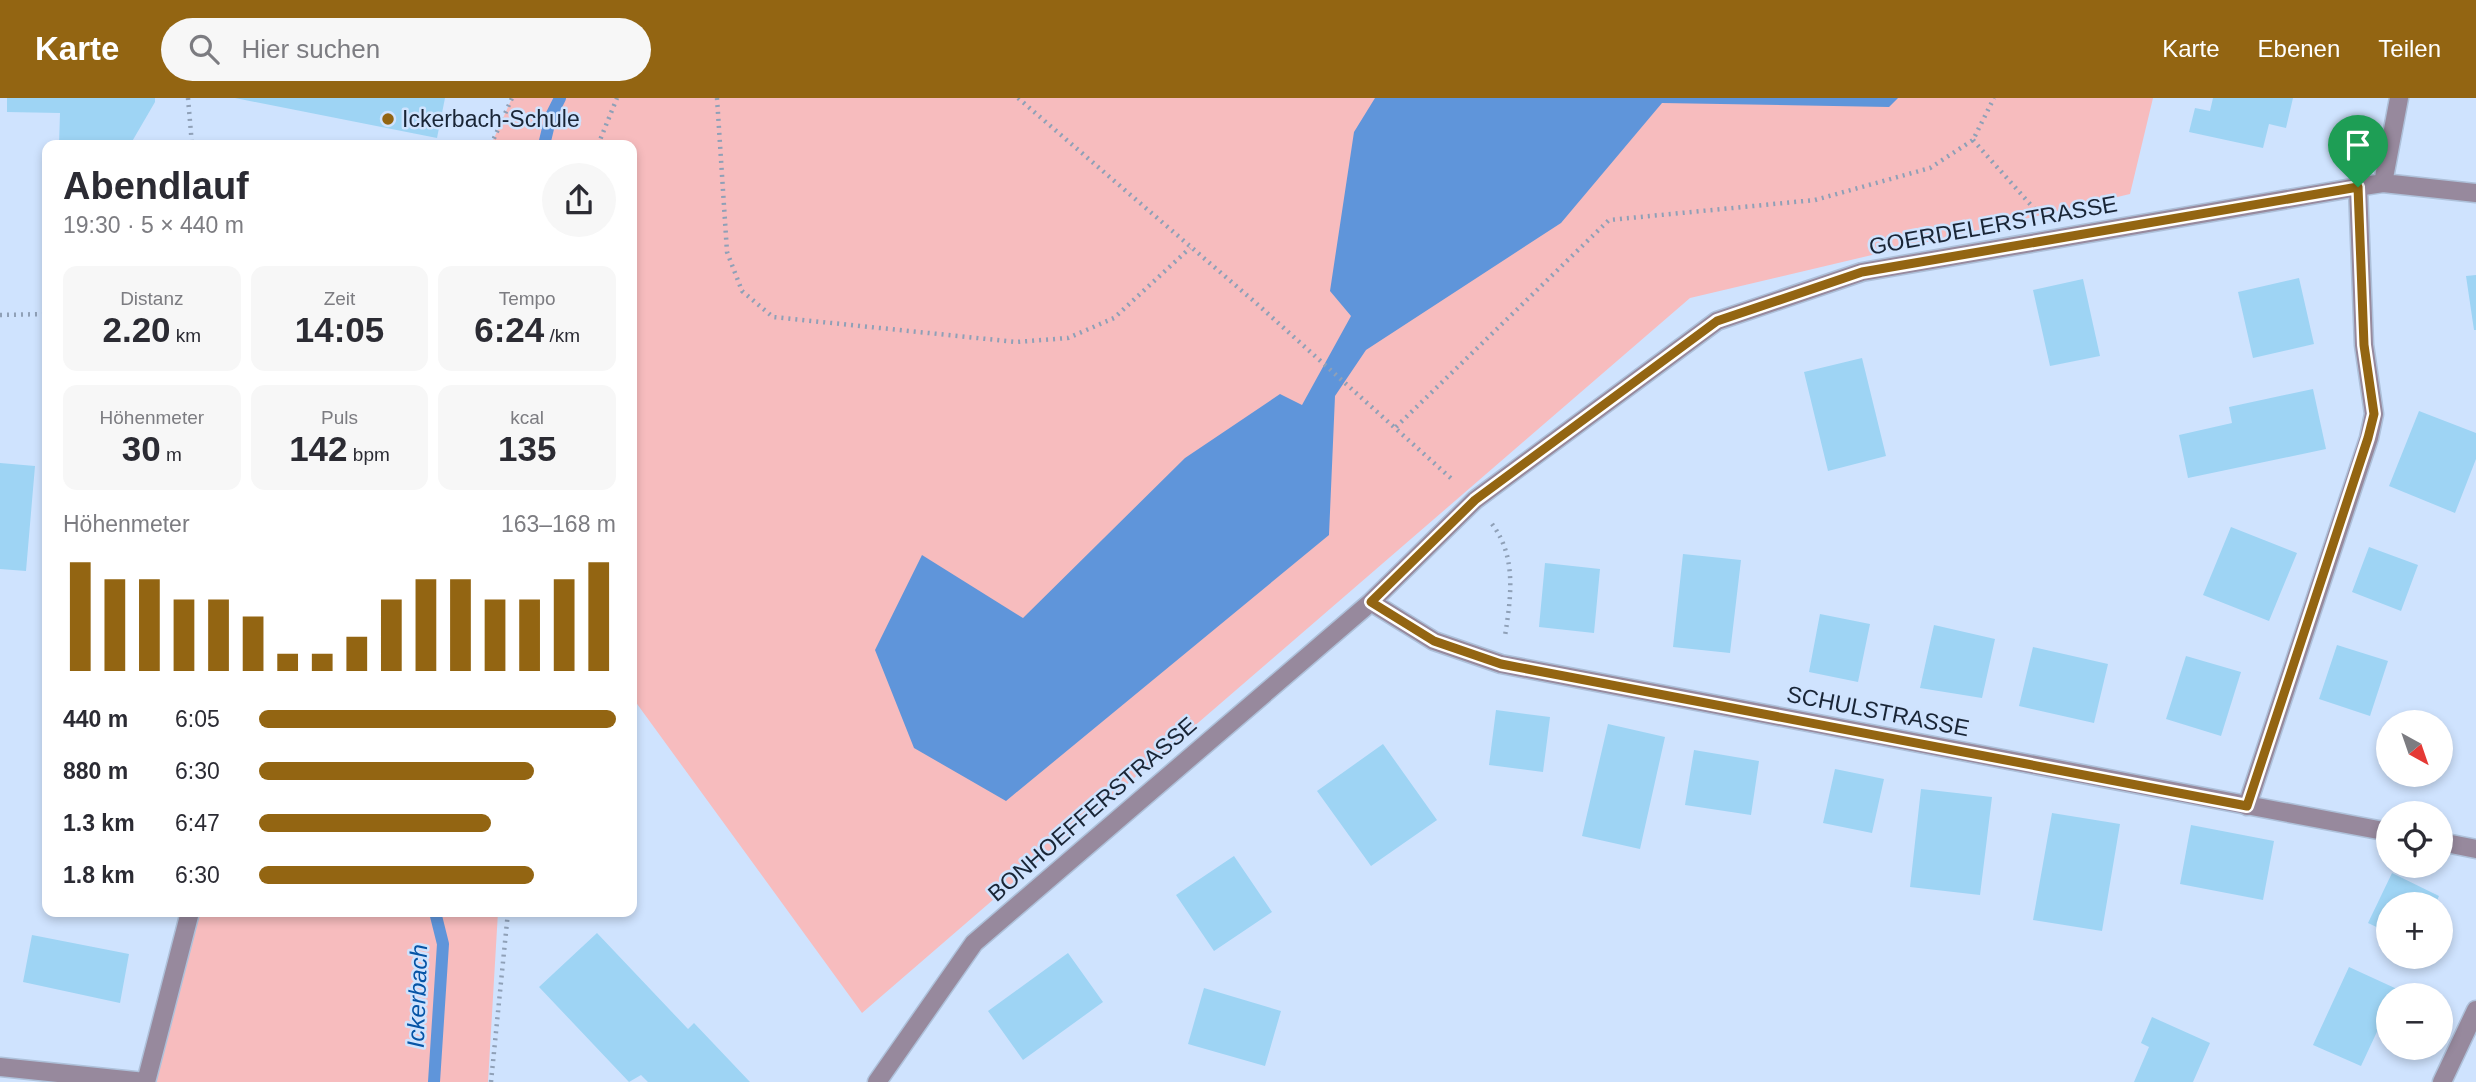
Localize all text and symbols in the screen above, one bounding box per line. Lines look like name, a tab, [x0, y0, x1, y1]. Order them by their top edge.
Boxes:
search box	[161, 18, 651, 81]
text: Karte	[35, 30, 119, 67]
icon: search	[185, 30, 223, 68]
text: Hier suchen	[241, 34, 380, 64]
text: Karte	[2162, 35, 2220, 62]
text: Ebenen	[2258, 35, 2340, 62]
text: Teilen	[2378, 35, 2441, 62]
place label: Ickerbach-Schule	[402, 106, 580, 132]
marker: Ickerbach-Schule	[380, 111, 396, 127]
pin	[2328, 115, 2388, 187]
icon: arrive	[2339, 126, 2377, 164]
button: share	[542, 163, 616, 237]
text: Abendlauf	[63, 165, 249, 207]
street label: GOERDELERSTRASSE	[1867, 190, 2119, 260]
text: 19:30 · 5 × 440 m	[63, 212, 244, 238]
text: Distanz	[120, 288, 184, 309]
text: Zeit	[324, 288, 355, 309]
text: Tempo	[499, 288, 556, 309]
text: 2.20	[102, 310, 171, 349]
text: 14:05	[295, 310, 384, 349]
text: 6:24	[474, 310, 544, 349]
text: km	[171, 325, 201, 346]
text: /km	[544, 325, 580, 346]
text: Höhenmeter	[100, 407, 204, 428]
text: Puls	[321, 407, 358, 428]
text: kcal	[510, 407, 544, 428]
text: 30	[122, 429, 161, 468]
text: 142	[289, 429, 348, 468]
text: 135	[498, 429, 556, 468]
text: m	[161, 444, 182, 465]
text: bpm	[348, 444, 390, 465]
text: Höhenmeter	[63, 511, 190, 537]
text: 163–168 m	[501, 511, 616, 537]
street label: SCHULSTRASSE	[1785, 681, 1971, 741]
text: 440 m	[63, 706, 128, 732]
text: 6:05	[175, 706, 220, 732]
north arrow	[2376, 710, 2454, 788]
map controls	[2376, 710, 2453, 1060]
street label: BONHOEFFERSTRASSE	[983, 712, 1201, 906]
text: 880 m	[63, 758, 128, 784]
text: 6:30	[175, 758, 220, 784]
button: locate	[2376, 801, 2453, 878]
text: 1.3 km	[63, 810, 135, 836]
text: 6:47	[175, 810, 220, 836]
text: 1.8 km	[63, 862, 135, 888]
text: 6:30	[175, 862, 220, 888]
button: +	[2376, 892, 2453, 969]
water label: Ickerbach	[402, 944, 432, 1048]
button: −	[2376, 983, 2453, 1060]

